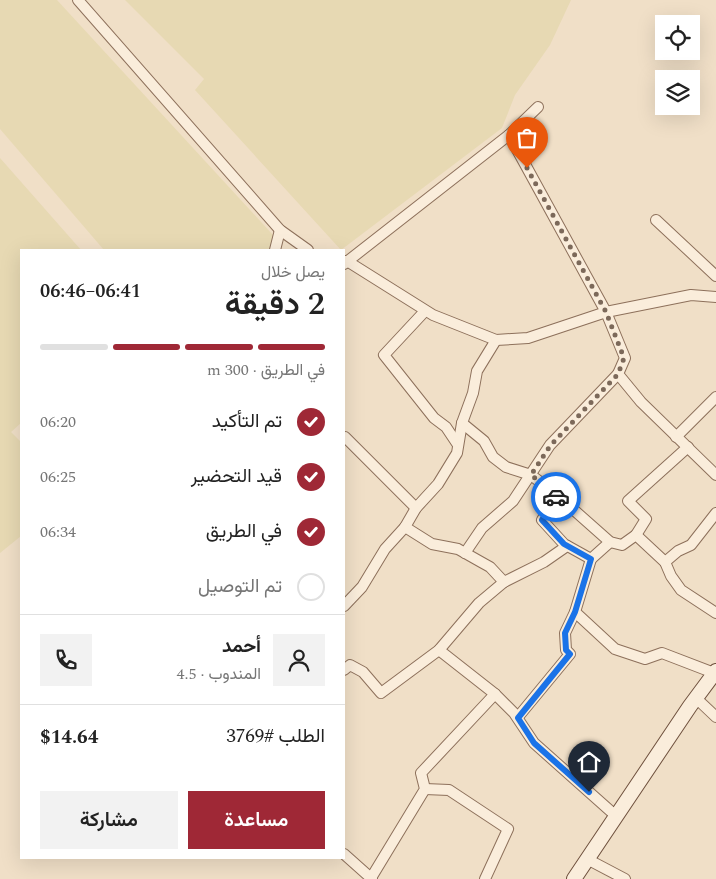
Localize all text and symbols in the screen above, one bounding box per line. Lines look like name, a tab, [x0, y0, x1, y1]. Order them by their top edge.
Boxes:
map controls	[655, 15, 700, 115]
button: locate	[655, 15, 700, 60]
button: layers	[655, 70, 700, 115]
pin	[506, 117, 548, 168]
icon: bag	[513, 124, 541, 152]
text: يصل خلال	[261, 260, 325, 284]
text: 06:41–06:46	[40, 277, 141, 306]
text: 2 دقيقة	[225, 280, 325, 329]
text: في الطريق · 300 m	[207, 358, 325, 382]
text: تم التأكيد	[212, 407, 282, 436]
icon: check	[297, 408, 325, 436]
text: 06:20	[40, 410, 76, 434]
text: قيد التحضير	[191, 462, 282, 491]
icon: check	[297, 463, 325, 491]
text: 06:25	[40, 465, 76, 489]
courier	[531, 472, 581, 522]
icon: car	[542, 483, 570, 511]
text: في الطريق	[206, 517, 282, 546]
icon: check	[297, 518, 325, 546]
text: 06:34	[40, 520, 76, 544]
text: تم التوصيل	[198, 572, 282, 601]
text: أحمد	[222, 632, 261, 661]
button: phone	[40, 634, 92, 686]
button: person	[273, 634, 325, 686]
text: المندوب · 4.5	[176, 662, 261, 686]
text: الطلب #3769	[226, 722, 325, 751]
text: $14.64	[40, 723, 98, 752]
pin	[568, 741, 610, 792]
icon: home	[575, 748, 603, 776]
button: مشاركة	[40, 791, 178, 849]
button: مساعدة	[188, 791, 325, 849]

